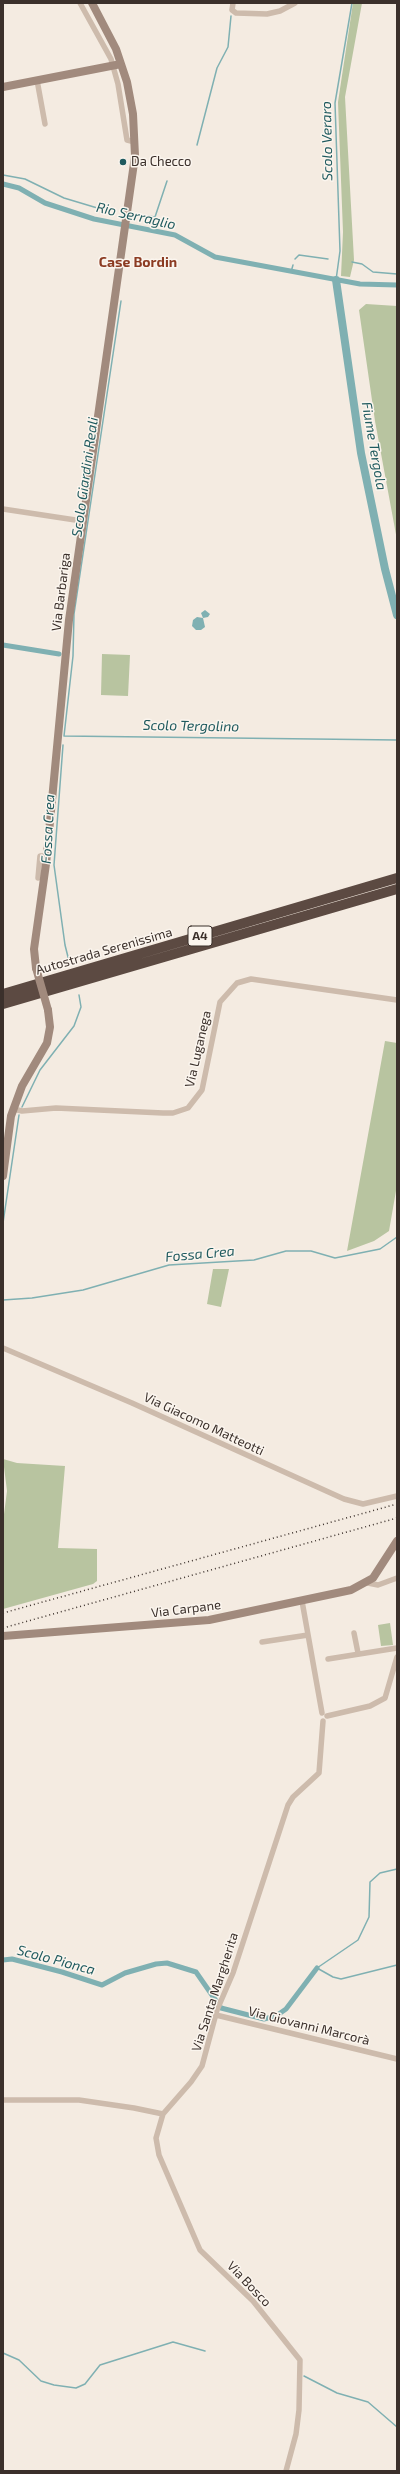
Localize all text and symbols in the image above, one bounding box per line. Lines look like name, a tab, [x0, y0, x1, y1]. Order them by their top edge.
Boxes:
water label: Scolo Veraro	[318, 101, 336, 181]
place label: Da Checco	[131, 154, 192, 170]
marker: Da Checco	[118, 157, 128, 167]
water label: Rio Serraglio	[95, 199, 177, 233]
district label: Case Bordin	[99, 254, 177, 270]
water label: Fiume Tergola	[358, 401, 390, 491]
water label: Scolo Giardini Reali	[68, 416, 102, 538]
street label: Via Barbariga	[48, 552, 74, 632]
water label: Scolo Tergolino	[143, 717, 239, 735]
water label: Fossa Crea	[38, 794, 58, 864]
street label: Autostrada Serenissima	[34, 924, 174, 978]
road number: A4	[188, 926, 212, 946]
street label: Via Luganega	[182, 1009, 214, 1089]
water label: Fossa Crea	[165, 1243, 235, 1265]
street label: Via Giacomo Matteotti	[141, 1389, 267, 1459]
street label: Via Carpane	[150, 1597, 222, 1621]
street label: Via Santa Margherita	[188, 1931, 242, 2053]
water label: Scolo Pionca	[15, 1942, 97, 1978]
street label: Via Giovanni Marcorà	[247, 2003, 371, 2049]
street label: Via Bosco	[224, 2258, 274, 2310]

